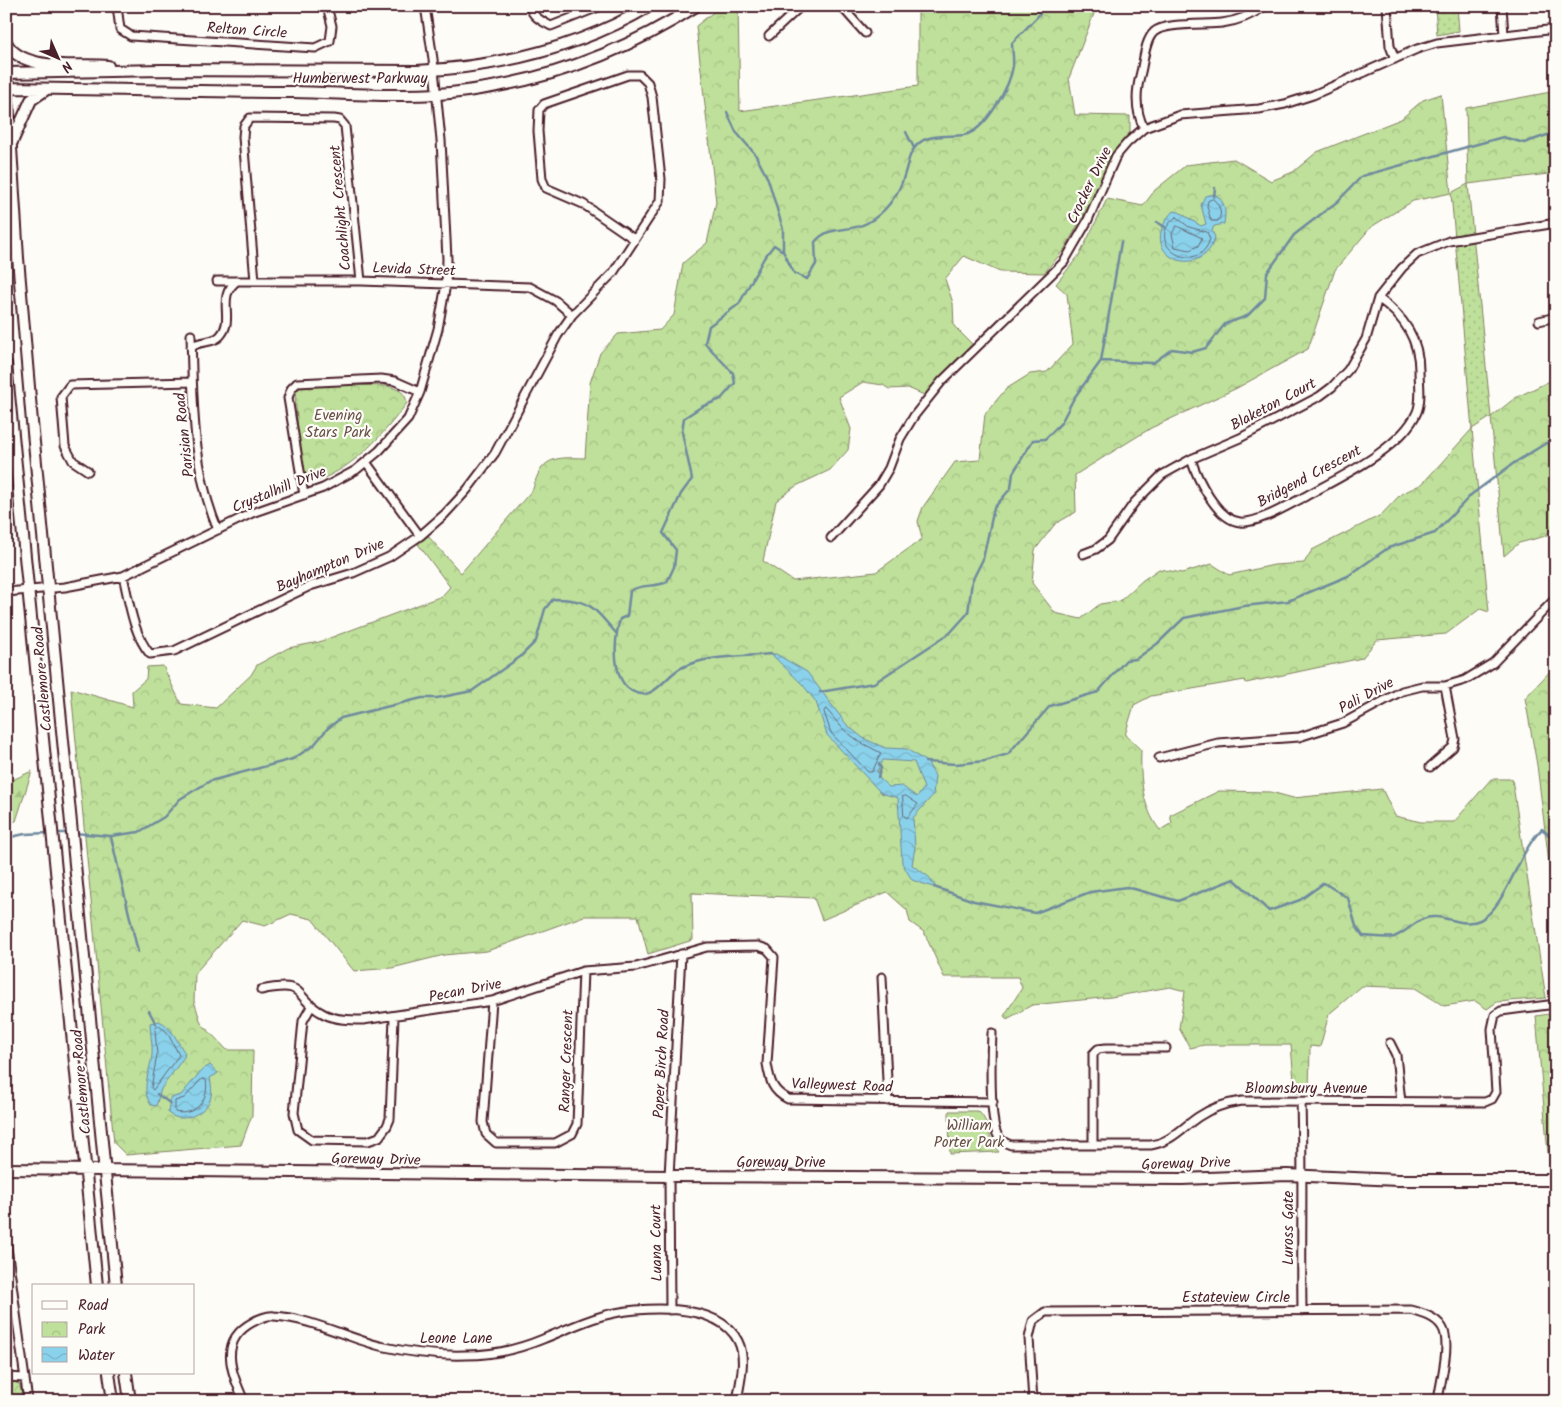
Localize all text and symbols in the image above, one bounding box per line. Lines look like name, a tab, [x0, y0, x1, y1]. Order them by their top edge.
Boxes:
street label: Relton Circle	[206, 16, 288, 46]
north arrow	[32, 32, 82, 82]
text: N	[55, 56, 77, 78]
street label: Humberwest Parkway	[292, 67, 429, 91]
street label: Crocker Drive	[1061, 142, 1119, 228]
street label: Coachlight Crescent	[324, 144, 358, 272]
street label: Levida Street	[372, 257, 456, 283]
street label: Blaketon Court	[1226, 372, 1321, 438]
street label: Parisian Road	[169, 391, 201, 478]
park label: Evening Stars Park	[305, 404, 372, 445]
street label: Bridgend Crescent	[1253, 439, 1366, 515]
street label: Crystalhill Drive	[228, 460, 331, 520]
street label: Bayhampton Drive	[272, 532, 389, 600]
street label: Castlemore Road	[26, 625, 60, 732]
street label: Pali Drive	[1334, 671, 1399, 721]
street label: Pecan Drive	[427, 972, 504, 1010]
street label: Ranger Crescent	[553, 1009, 581, 1113]
street label: Paper Birch Road	[647, 1009, 677, 1119]
street label: Castlemore Road	[65, 1028, 99, 1135]
street label: Valleywest Road	[791, 1072, 894, 1100]
street label: Bloomsbury Avenue	[1245, 1077, 1367, 1101]
park label: William Porter Park	[934, 1114, 1005, 1155]
street label: Goreway Drive	[331, 1147, 421, 1173]
street label: Goreway Drive	[1141, 1150, 1231, 1178]
street label: Goreway Drive	[736, 1151, 826, 1175]
street label: Luross Gate	[1277, 1190, 1301, 1265]
street label: Luana Court	[644, 1204, 670, 1282]
legend	[32, 1284, 195, 1374]
street label: Estateview Circle	[1182, 1286, 1290, 1310]
text: Road	[78, 1294, 109, 1318]
text: Park	[78, 1318, 106, 1342]
street label: Leone Lane	[420, 1327, 492, 1351]
text: Water	[78, 1344, 115, 1368]

